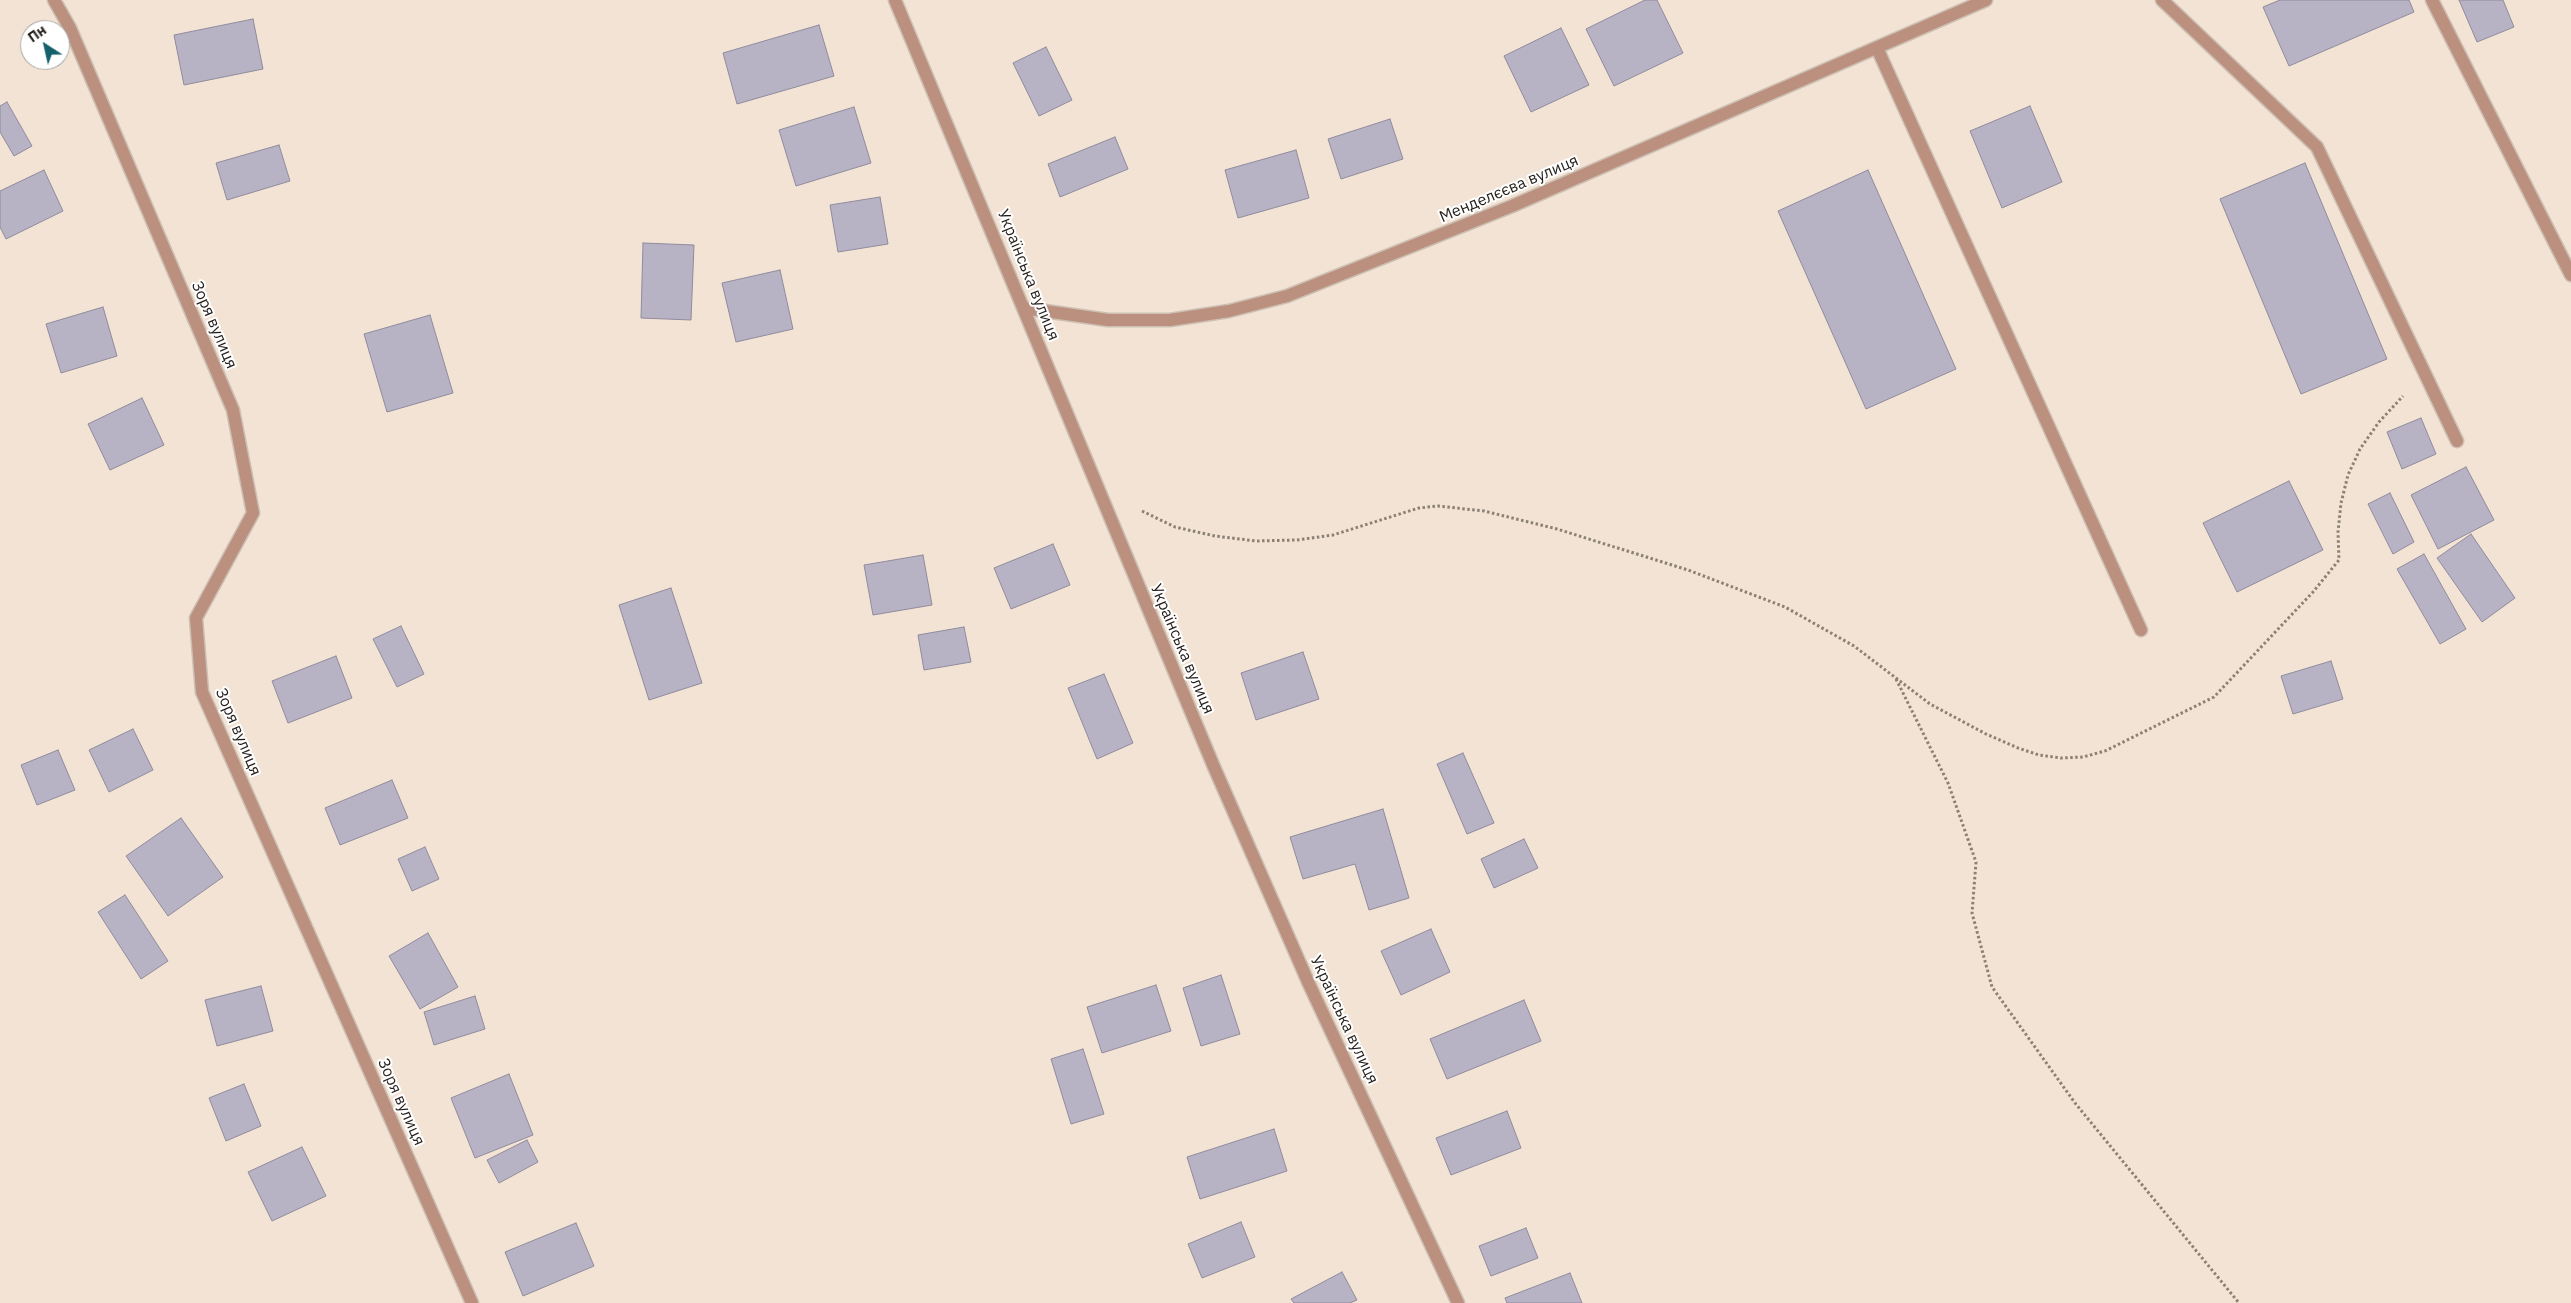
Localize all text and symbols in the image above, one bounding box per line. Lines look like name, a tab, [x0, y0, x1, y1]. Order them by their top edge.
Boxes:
north arrow	[20, 20, 70, 70]
text: Пн	[24, 21, 50, 46]
street label: Менделєєва вулиця	[1437, 151, 1581, 227]
street label: Українська вулиця	[993, 207, 1063, 343]
street label: Зоря вулиця	[187, 278, 241, 372]
street label: Українська вулиця	[1146, 581, 1218, 717]
street label: Зоря вулиця	[211, 685, 265, 779]
street label: Українська вулиця	[1306, 953, 1382, 1087]
street label: Зоря вулиця	[373, 1056, 429, 1148]

